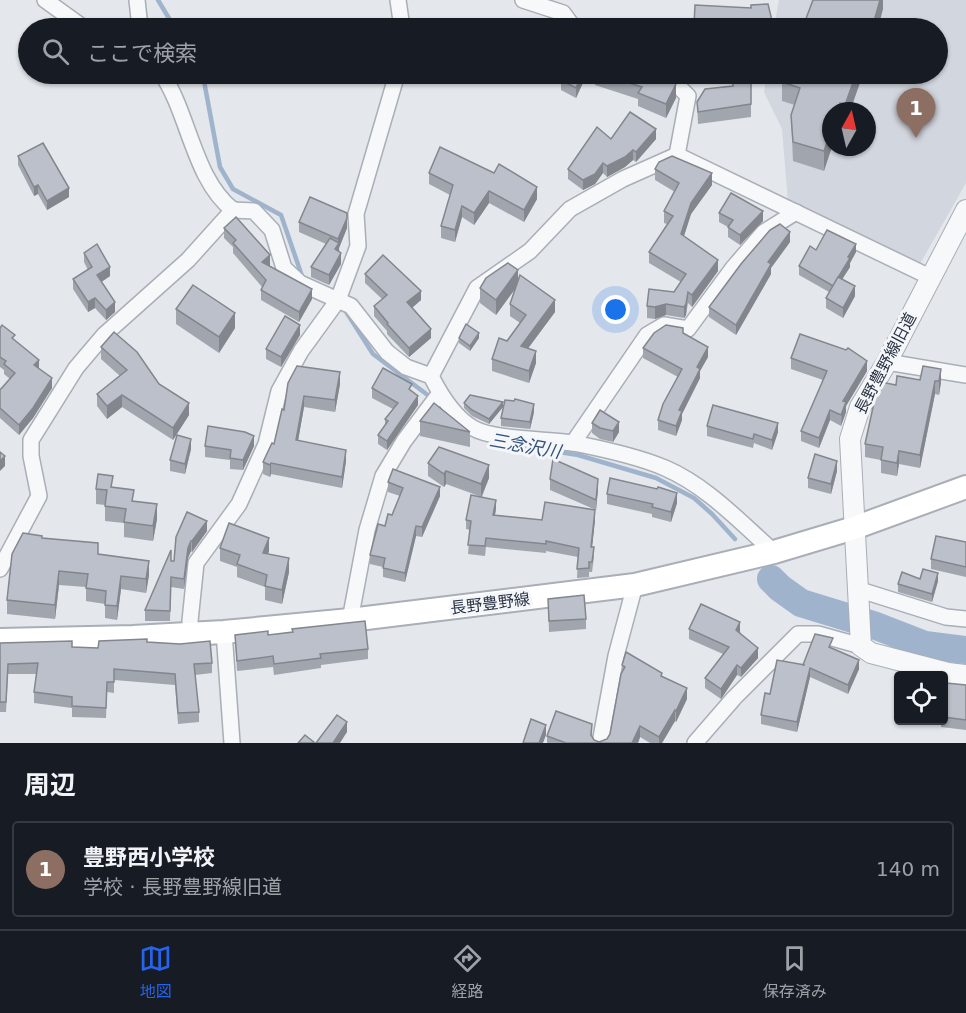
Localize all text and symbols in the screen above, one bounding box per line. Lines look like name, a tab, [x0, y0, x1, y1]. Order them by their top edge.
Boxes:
search box	[18, 18, 948, 84]
icon: search	[39, 35, 72, 68]
text: ここで検索	[87, 41, 197, 66]
pin: 1	[896, 88, 936, 138]
north arrow	[822, 102, 876, 156]
your location	[601, 295, 630, 324]
street label: 長野豊野線旧道	[851, 309, 920, 417]
water label: 三念沢川	[488, 429, 564, 462]
street label: 長野豊野線	[449, 589, 531, 618]
map controls	[894, 671, 948, 725]
button: locate	[894, 671, 948, 725]
text: 周辺	[24, 770, 76, 800]
text: 豊野西小学校	[83, 845, 215, 870]
text: 1	[39, 857, 52, 881]
text: 140 m	[876, 857, 940, 881]
text: 学校 · 長野豊野線旧道	[83, 875, 282, 899]
tab: 地図	[139, 942, 172, 1002]
tab: 経路	[451, 942, 484, 1002]
tab: 保存済み	[763, 942, 827, 1002]

